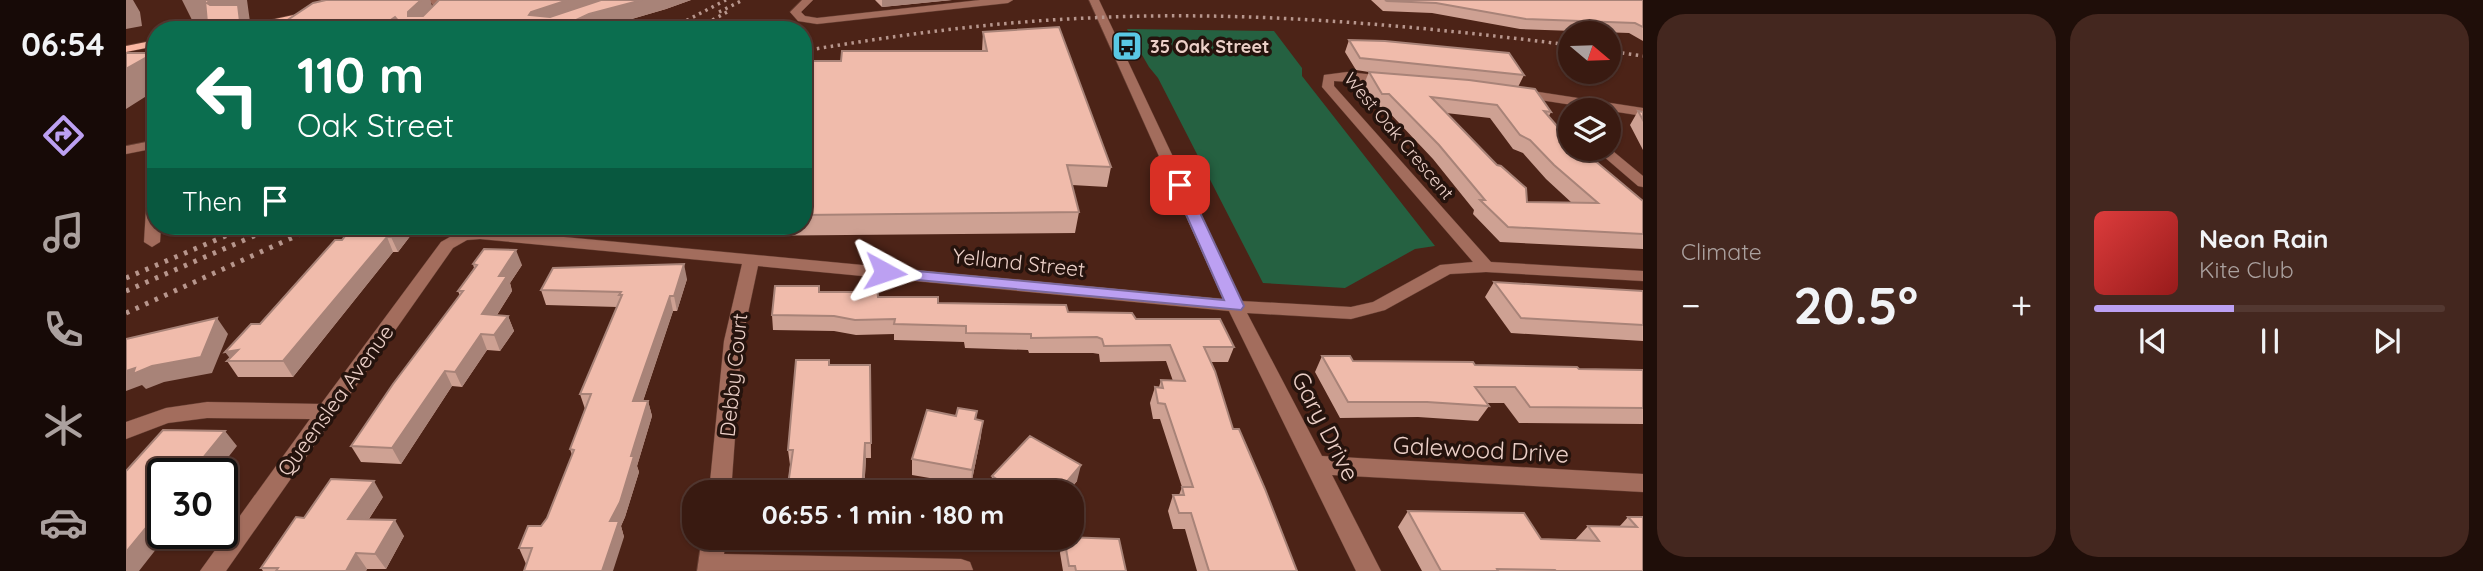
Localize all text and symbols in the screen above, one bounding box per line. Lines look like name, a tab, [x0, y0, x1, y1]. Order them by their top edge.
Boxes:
north arrow	[1558, 21, 1620, 84]
map controls	[1558, 21, 1621, 161]
text: 06:54	[21, 24, 105, 64]
bus stop icon: 35 Oak Street	[1110, 29, 1144, 63]
place label: 35 Oak Street	[1150, 35, 1269, 58]
text: 110 m	[297, 44, 424, 105]
icon: left	[182, 49, 273, 140]
street label: West Oak Crescent	[1339, 68, 1459, 204]
button: layers	[1558, 98, 1621, 161]
text: Oak Street	[297, 105, 454, 145]
icon: directions	[39, 111, 88, 160]
pin	[1150, 155, 1210, 215]
icon: arrive	[1161, 166, 1199, 204]
icon: arrive	[256, 182, 294, 220]
text: Then	[182, 185, 242, 218]
icon: music	[39, 208, 88, 257]
text: Neon Rain	[2199, 222, 2328, 255]
position arrow	[848, 235, 922, 309]
text: Climate	[1681, 237, 1762, 266]
street label: Yelland Street	[951, 242, 1087, 282]
text: Kite Club	[2199, 255, 2294, 284]
text: 20.5°	[1793, 272, 1918, 337]
text: −	[1681, 281, 1701, 329]
text: +	[2011, 281, 2032, 329]
icon: phone	[39, 305, 88, 354]
street label: Debby Court	[714, 312, 752, 438]
street label: Queenslea Avenue	[271, 319, 399, 481]
icon: previous	[2134, 322, 2172, 360]
icon: pause	[2251, 322, 2289, 360]
icon: next	[2368, 322, 2406, 360]
street label: Gary Drive	[1286, 366, 1366, 486]
icon: climate	[39, 401, 88, 450]
street label: Galewood Drive	[1392, 429, 1570, 469]
speed limit sign: 30	[147, 458, 238, 549]
icon: car	[39, 498, 88, 547]
text: 06:55 · 1 min · 180 m	[762, 498, 1004, 531]

